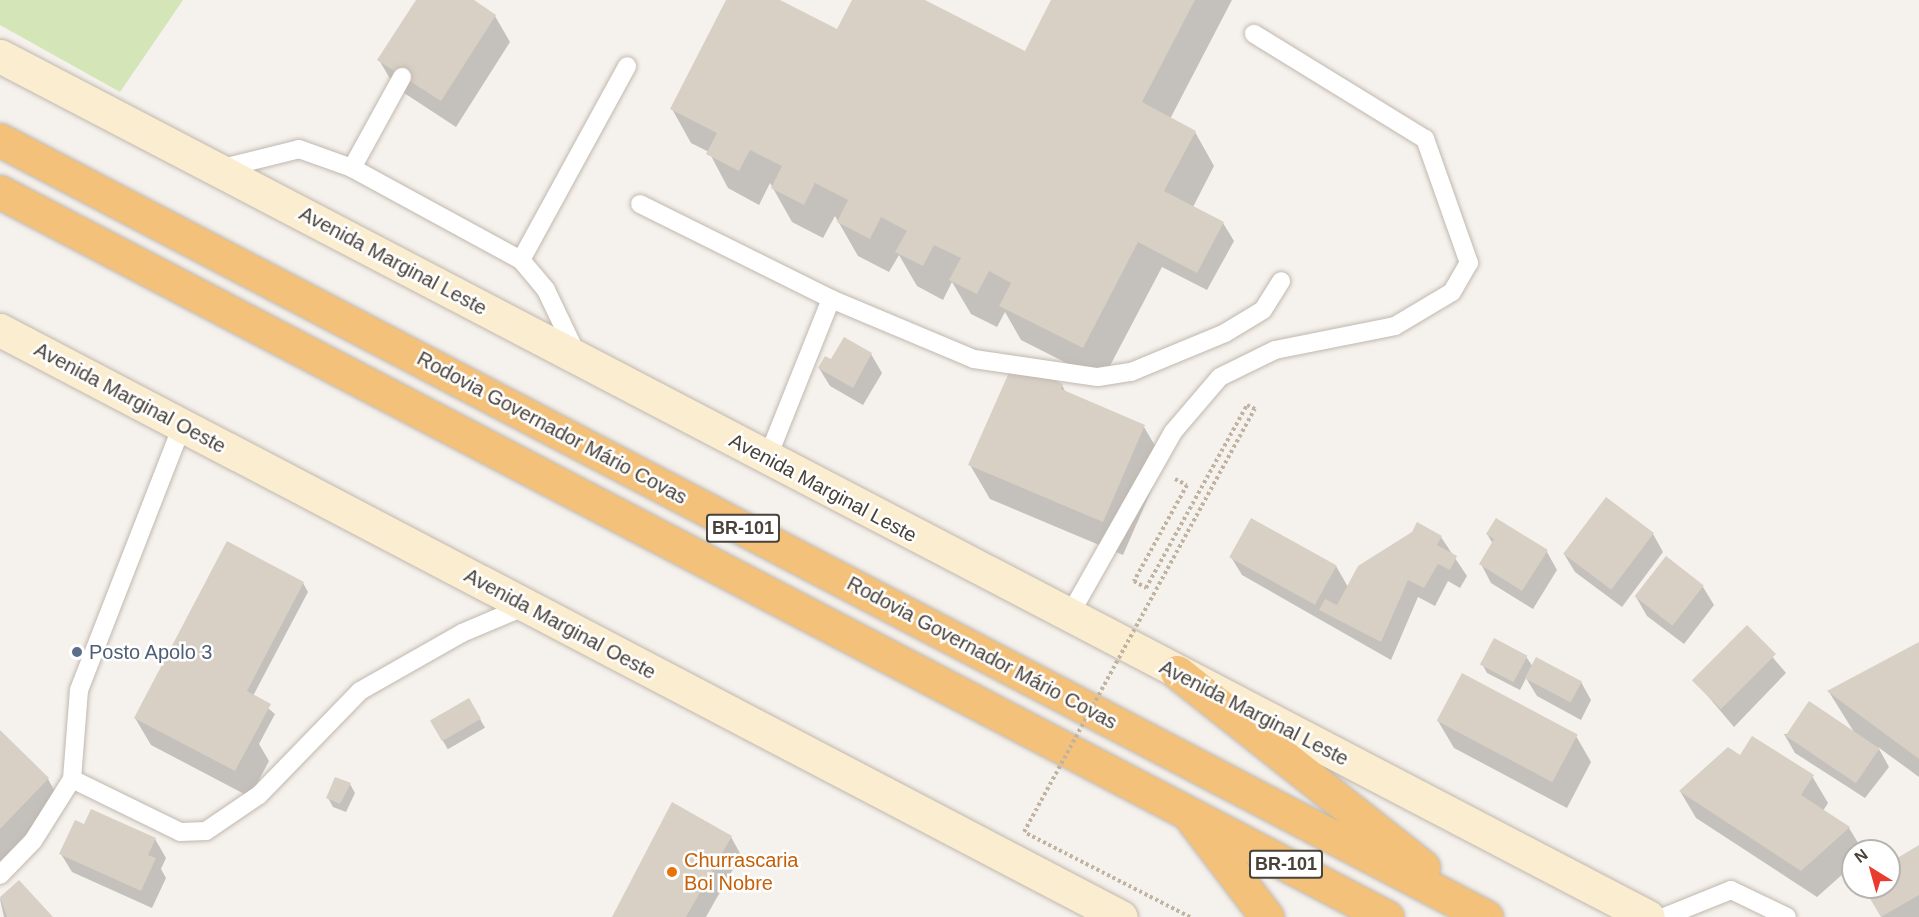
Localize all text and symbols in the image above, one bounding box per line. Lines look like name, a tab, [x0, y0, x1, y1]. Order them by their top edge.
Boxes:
street label: Avenida Marginal Leste	[295, 201, 491, 321]
street label: Avenida Marginal Oeste	[30, 337, 230, 459]
street label: Rodovia Governador Mário Covas	[413, 346, 691, 510]
street label: Avenida Marginal Leste	[725, 428, 921, 548]
road number: BR-101	[706, 513, 780, 543]
street label: Avenida Marginal Oeste	[460, 563, 660, 685]
street label: Rodovia Governador Mário Covas	[843, 571, 1121, 735]
place label: Posto Apolo 3	[89, 640, 214, 664]
marker: Posto Apolo 3	[70, 645, 84, 659]
street label: Avenida Marginal Leste	[1156, 655, 1352, 771]
north arrow	[1841, 839, 1901, 899]
text: N	[1851, 846, 1871, 866]
place label: Churrascaria Boi Nobre	[684, 849, 798, 896]
road number: BR-101	[1248, 849, 1324, 879]
marker: Churrascaria Boi Nobre	[665, 865, 679, 879]

